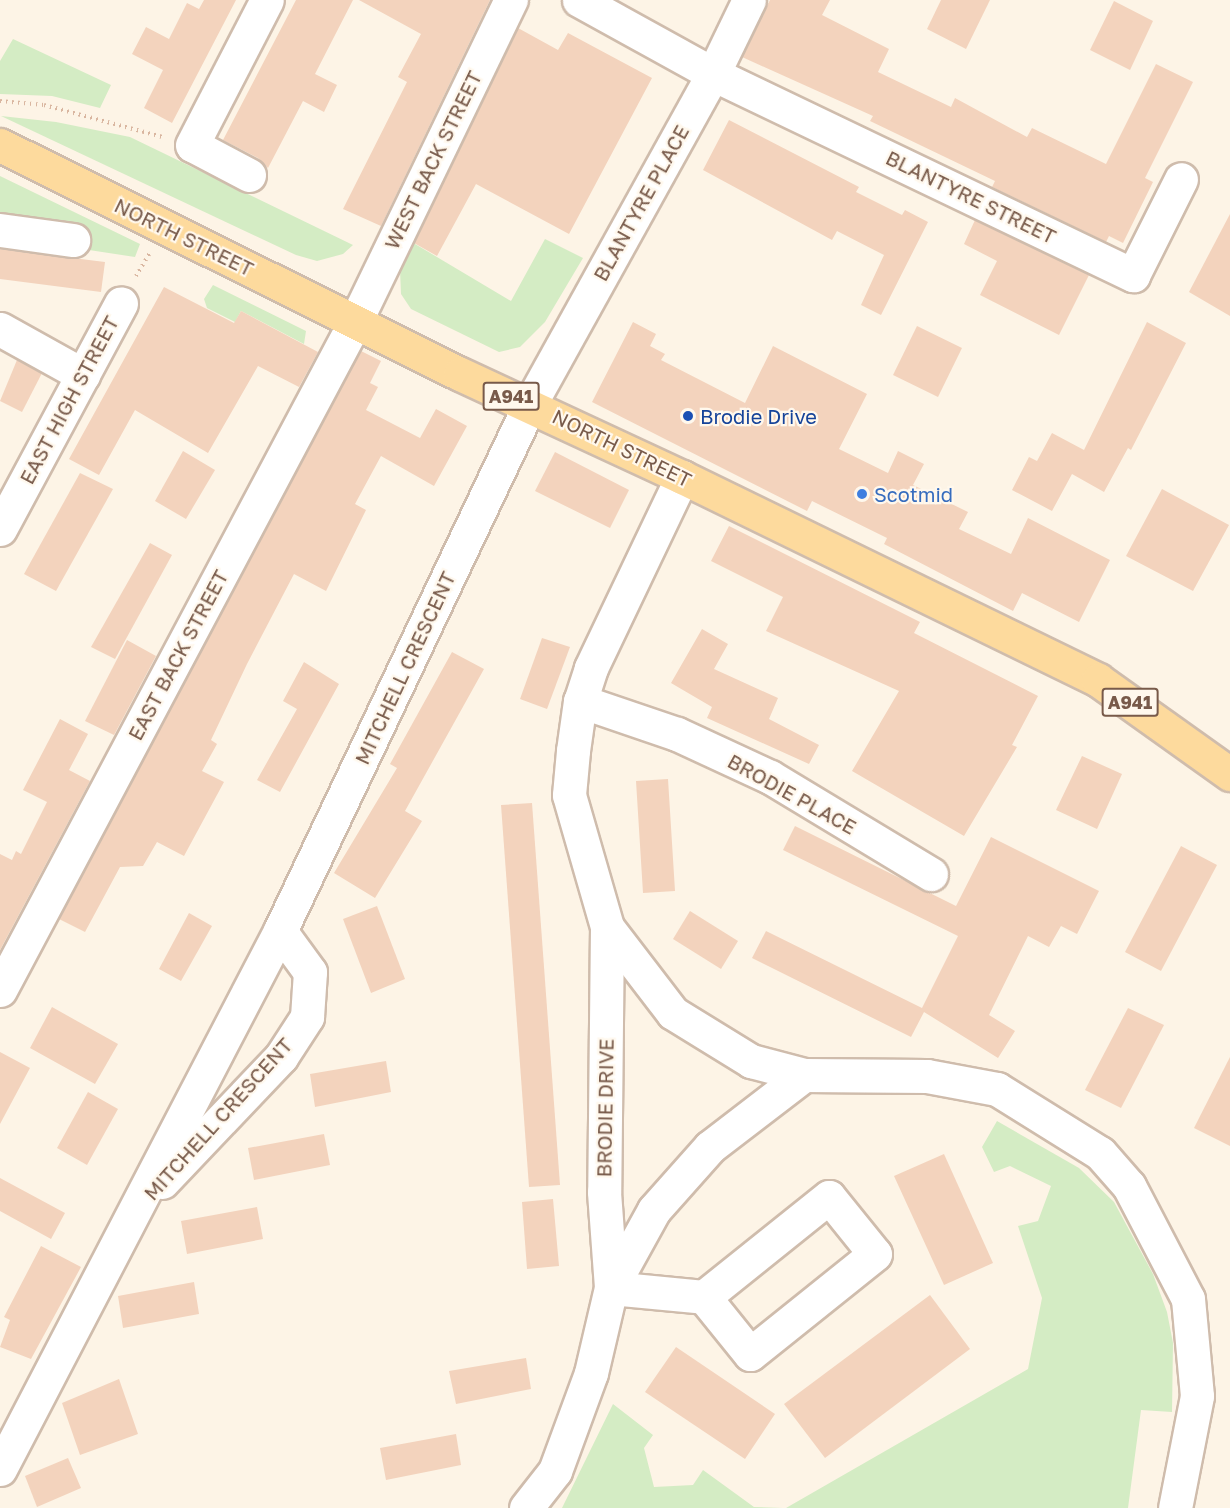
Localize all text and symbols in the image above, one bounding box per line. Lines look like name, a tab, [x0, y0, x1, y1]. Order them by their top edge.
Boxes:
street label: WEST BACK STREET	[379, 67, 487, 253]
street label: BLANTYRE PLACE	[588, 121, 694, 285]
street label: BLANTYRE STREET	[882, 145, 1060, 249]
street label: NORTH STREET	[111, 193, 257, 281]
street label: EAST HIGH STREET	[15, 312, 123, 488]
road number: A941	[482, 381, 540, 411]
street label: NORTH STREET	[549, 404, 695, 492]
place label: Brodie Drive	[700, 404, 817, 428]
marker: Brodie Drive	[681, 409, 695, 423]
place label: Scotmid	[874, 482, 953, 506]
marker: Scotmid	[855, 487, 869, 501]
street label: EAST BACK STREET	[123, 566, 233, 744]
street label: MITCHELL CRESCENT	[350, 568, 460, 768]
road number: A941	[1102, 687, 1158, 717]
street label: BRODIE PLACE	[724, 749, 860, 839]
street label: MITCHELL CRESCENT	[139, 1033, 297, 1205]
street label: BRODIE DRIVE	[592, 1038, 618, 1178]

